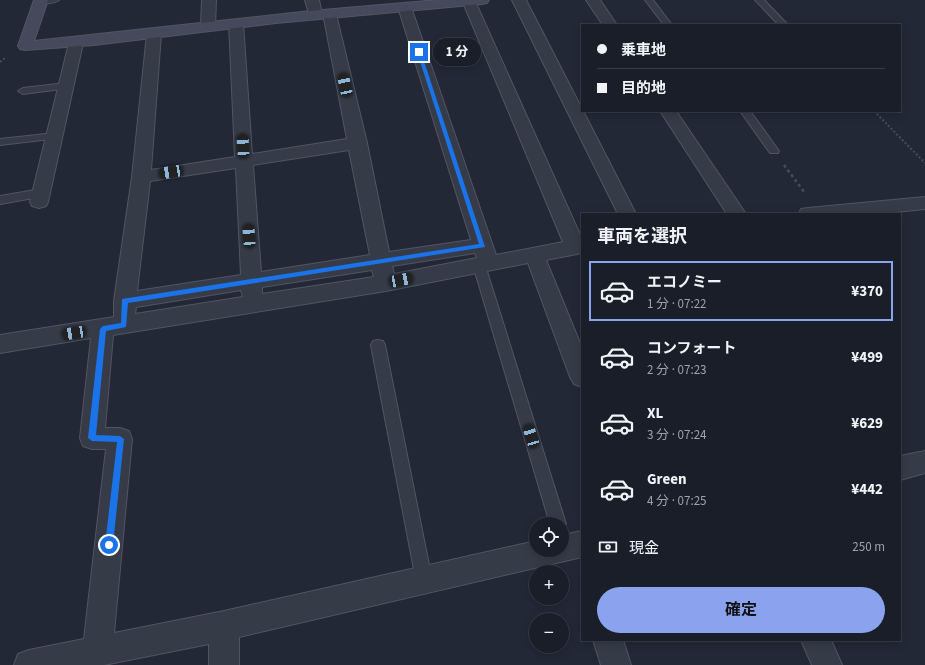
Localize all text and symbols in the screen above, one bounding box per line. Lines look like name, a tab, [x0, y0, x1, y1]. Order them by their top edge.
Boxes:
callout: 1 分	[433, 38, 481, 66]
text: 乗車地	[621, 40, 666, 61]
route end	[410, 43, 428, 61]
text: 1 分	[446, 43, 468, 61]
car	[337, 72, 353, 98]
text: 目的地	[621, 78, 666, 99]
car	[236, 134, 250, 158]
car	[158, 164, 184, 180]
car	[242, 224, 256, 248]
text: 車両を選択	[597, 224, 687, 249]
car	[388, 272, 414, 288]
text: エコノミー	[647, 272, 722, 293]
icon: car	[599, 273, 635, 309]
text: ¥370	[851, 281, 883, 302]
text: 1 分 · 07:22	[647, 295, 707, 313]
car	[61, 325, 87, 341]
text: コンフォート	[647, 338, 737, 359]
icon: car	[599, 339, 635, 375]
text: ¥499	[851, 347, 883, 368]
text: 2 分 · 07:23	[647, 361, 707, 379]
text: XL	[647, 403, 663, 424]
icon: car	[599, 405, 635, 441]
text: ¥629	[851, 413, 883, 434]
car	[522, 423, 540, 449]
text: 3 分 · 07:24	[647, 426, 707, 444]
text: Green	[647, 469, 687, 490]
icon: car	[599, 471, 635, 507]
text: ¥442	[851, 479, 883, 500]
text: 4 分 · 07:25	[647, 492, 707, 510]
map controls	[529, 517, 569, 653]
button: locate	[529, 517, 569, 557]
route start	[100, 536, 118, 554]
icon: cash	[597, 536, 619, 558]
text: 現金	[629, 538, 659, 559]
text: 250 m	[852, 538, 885, 556]
button: +	[529, 565, 569, 605]
button: 確定	[597, 587, 885, 633]
button: −	[529, 613, 569, 653]

